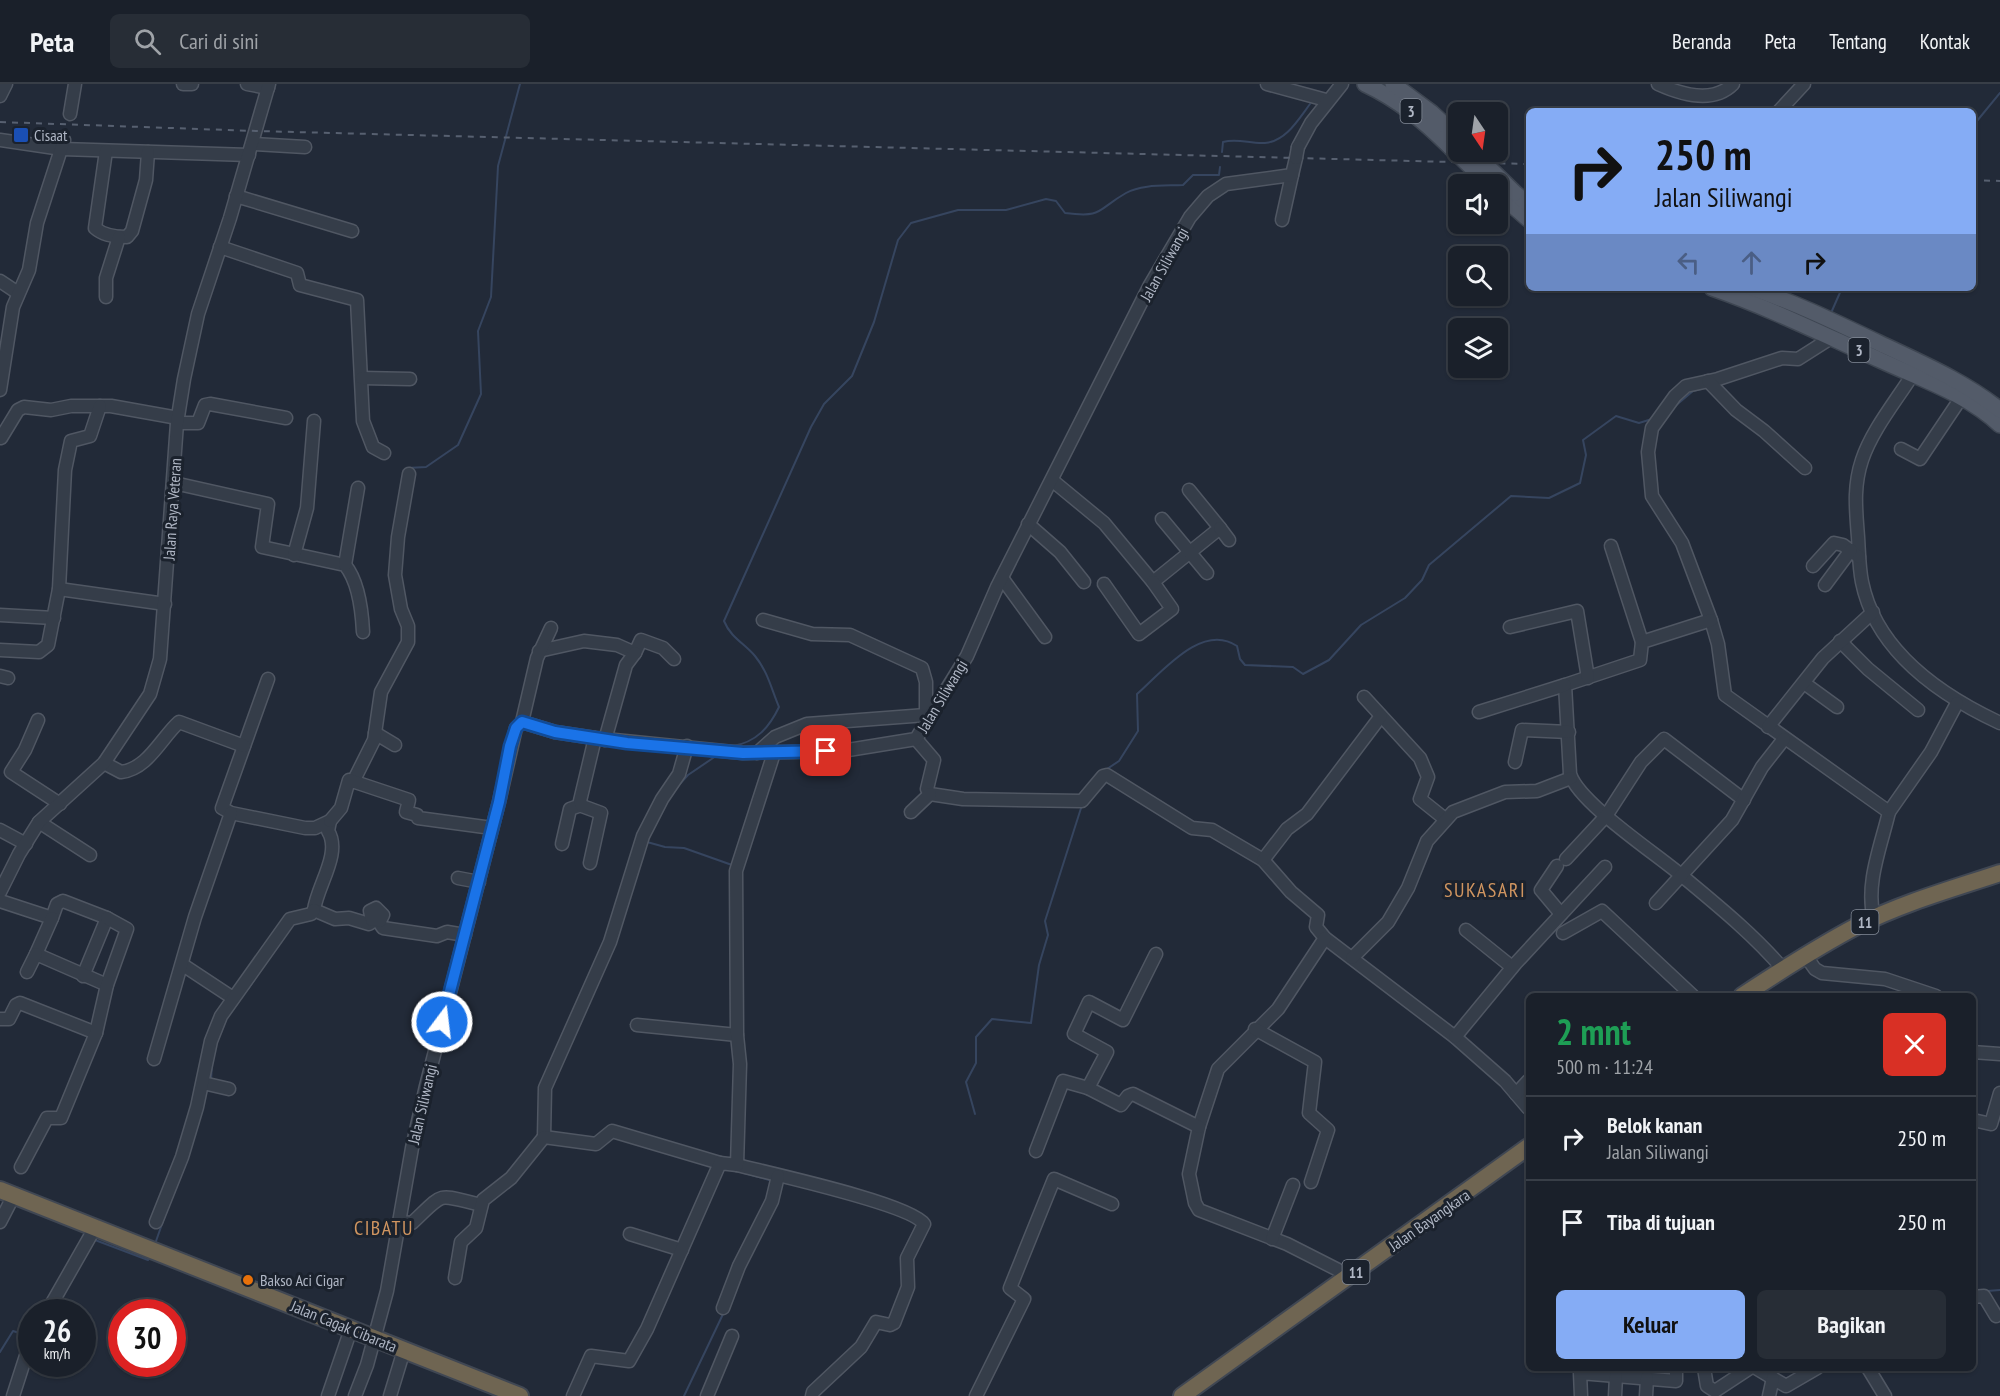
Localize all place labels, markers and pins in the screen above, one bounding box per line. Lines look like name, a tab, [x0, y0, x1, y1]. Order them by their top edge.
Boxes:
place label: Cisaat	[34, 125, 68, 145]
marker: Cisaat	[12, 126, 30, 144]
pin	[800, 725, 851, 776]
place label: Bakso Aci Cigar	[260, 1270, 344, 1290]
marker: Bakso Aci Cigar	[241, 1273, 255, 1287]

